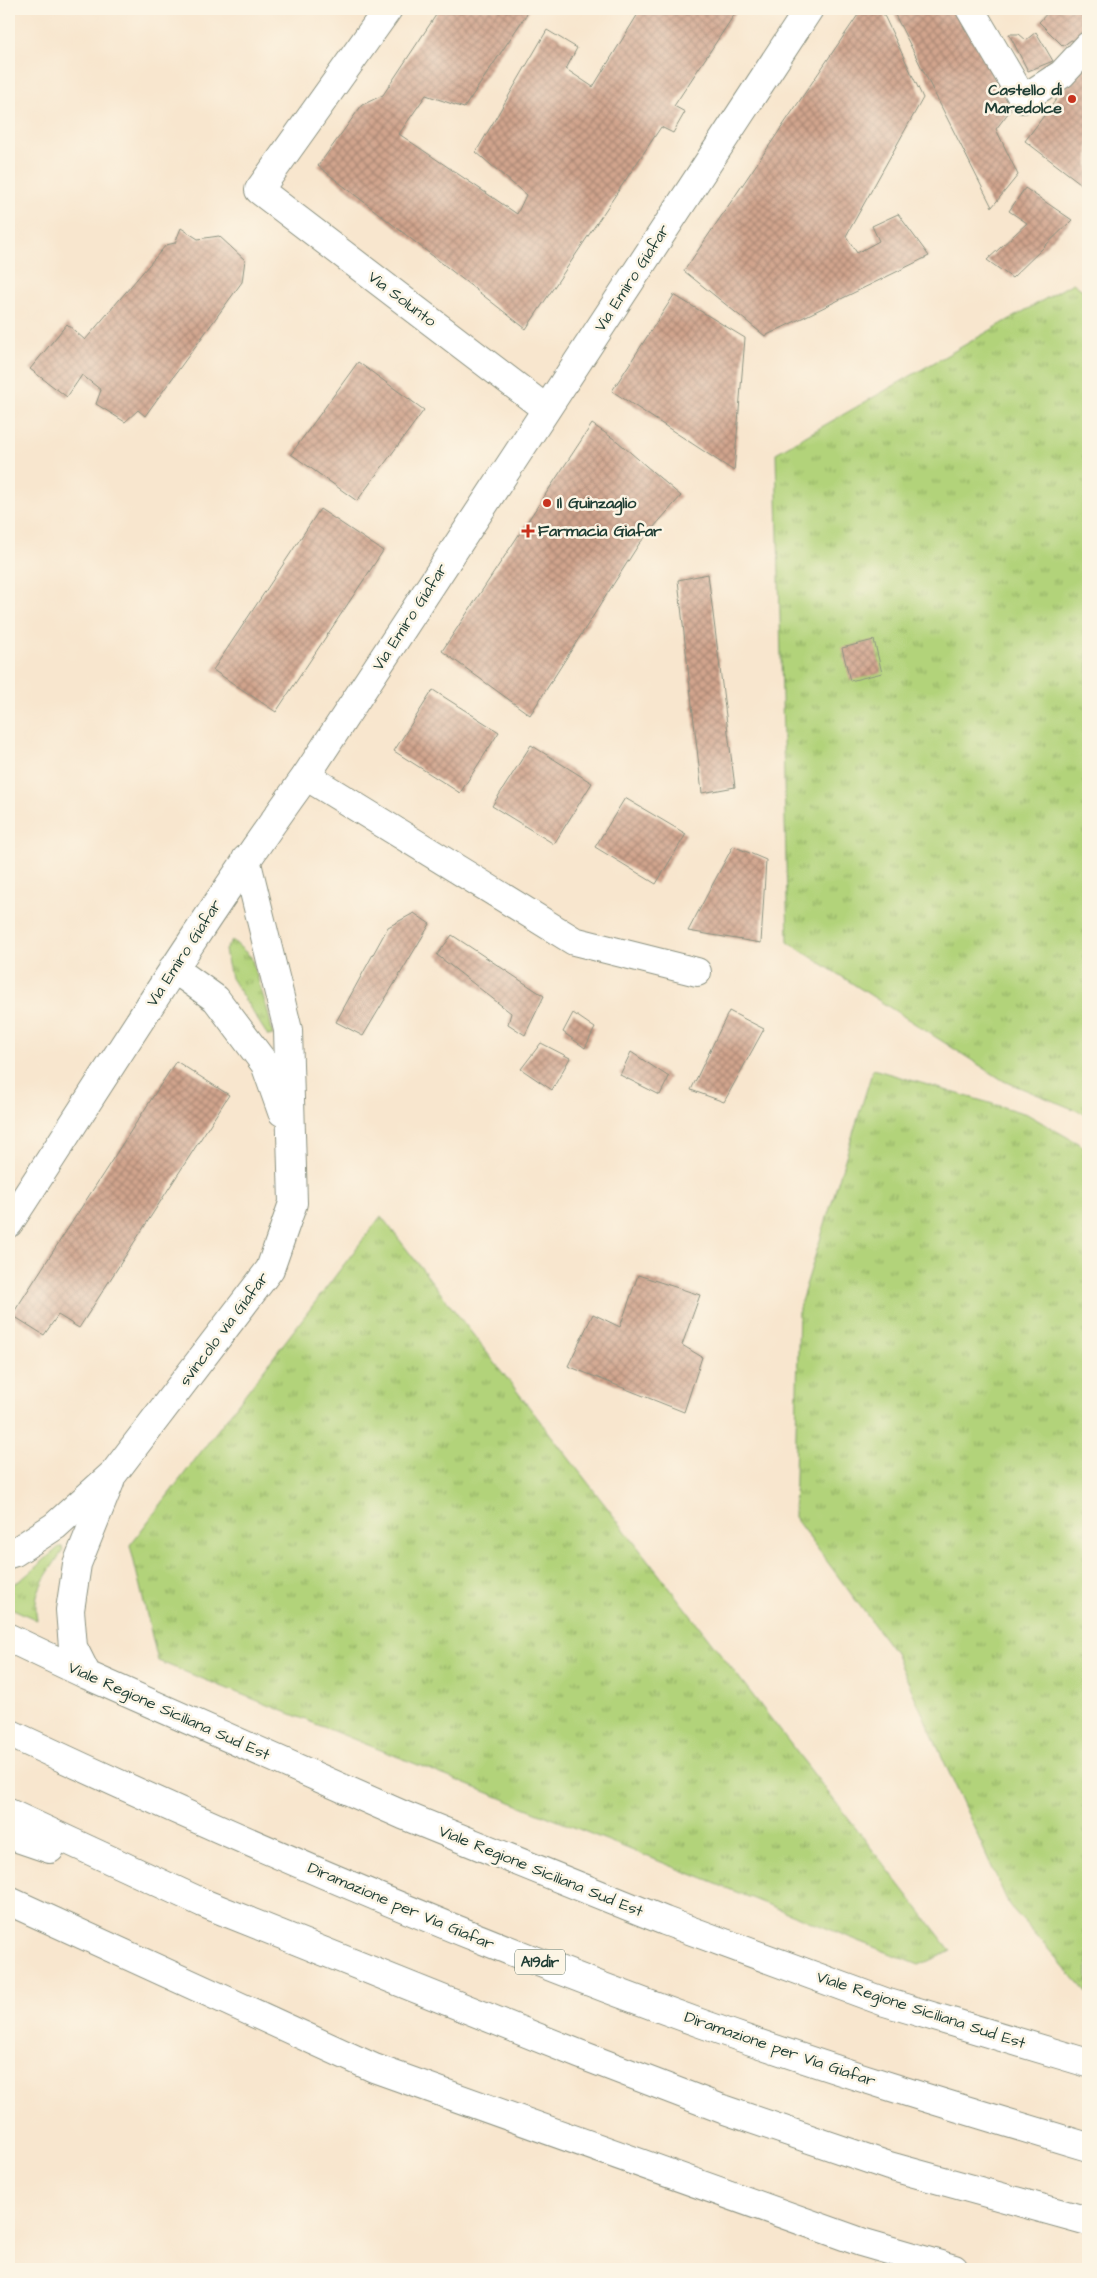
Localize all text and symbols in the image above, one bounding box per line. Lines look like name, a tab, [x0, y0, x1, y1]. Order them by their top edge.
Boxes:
place label: Castello di Maredolce	[985, 79, 1063, 119]
marker: Castello di Maredolce	[1066, 93, 1078, 105]
street label: Via Emiro Giafar	[589, 220, 675, 336]
street label: Via Solunto	[363, 266, 441, 332]
place label: Il Guinzaglio	[557, 492, 637, 516]
marker: Il Guinzaglio	[541, 497, 553, 509]
place label: Farmacia Giafar	[538, 520, 662, 542]
marker: Farmacia Giafar	[522, 525, 534, 537]
street label: Via Emiro Giafar	[367, 559, 453, 675]
street label: Via Emiro Giafar	[141, 895, 227, 1011]
street label: svincolo via Giafar	[174, 1267, 274, 1390]
street label: Viale Regione Siciliana Sud Est	[64, 1656, 274, 1767]
street label: Viale Regione Siciliana Sud Est	[435, 1820, 647, 1923]
street label: Diramazione per Via Giafar	[304, 1857, 498, 1955]
road number: A19dir	[515, 1950, 565, 1974]
street label: Viale Regione Siciliana Sud Est	[813, 1966, 1029, 2055]
street label: Diramazione per Via Giafar	[682, 2006, 879, 2092]

